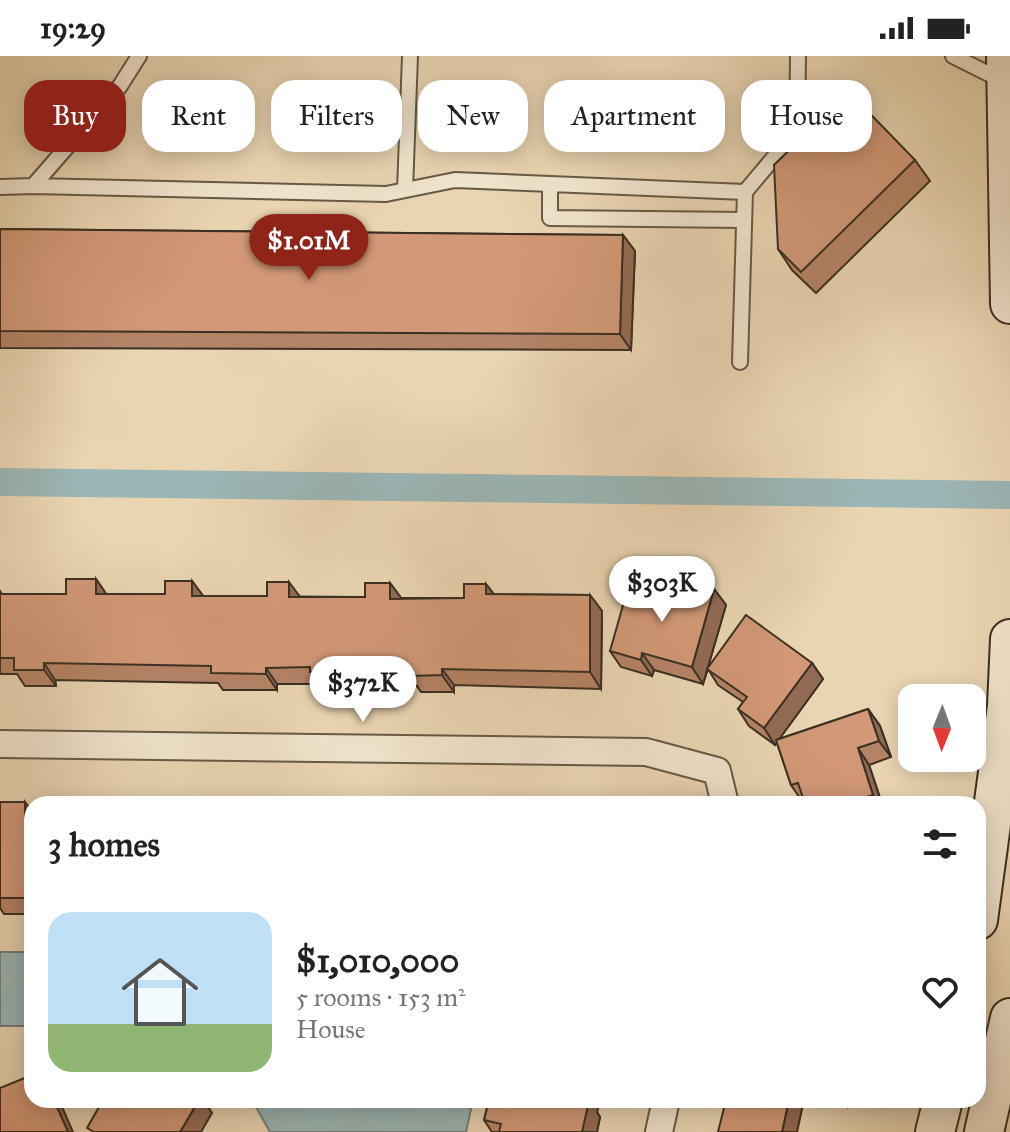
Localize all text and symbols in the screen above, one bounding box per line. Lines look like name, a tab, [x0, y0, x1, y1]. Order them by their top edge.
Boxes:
text: 19:29	[40, 10, 106, 46]
chip: Buy	[24, 80, 126, 152]
chip: Rent	[142, 80, 255, 152]
chip: Filters	[271, 80, 402, 152]
chip: New	[418, 80, 528, 152]
chip: Apartment	[544, 80, 725, 152]
chip: House	[741, 80, 872, 152]
pin: $1.01M	[244, 214, 374, 282]
text: $1.01M	[267, 224, 351, 256]
pin: $303K	[606, 556, 718, 624]
text: $303K	[627, 566, 697, 598]
pin: $372K	[307, 656, 419, 724]
text: $372K	[327, 666, 399, 698]
north arrow	[898, 684, 986, 772]
map controls	[898, 684, 986, 772]
icon: filters	[918, 822, 962, 866]
text: 3 homes	[48, 824, 160, 865]
text: $1,010,000	[296, 940, 459, 981]
icon: home	[112, 944, 208, 1040]
icon: heart	[918, 970, 962, 1014]
text: 5 rooms · 153 m²	[296, 981, 466, 1013]
text: House	[296, 1013, 366, 1045]

